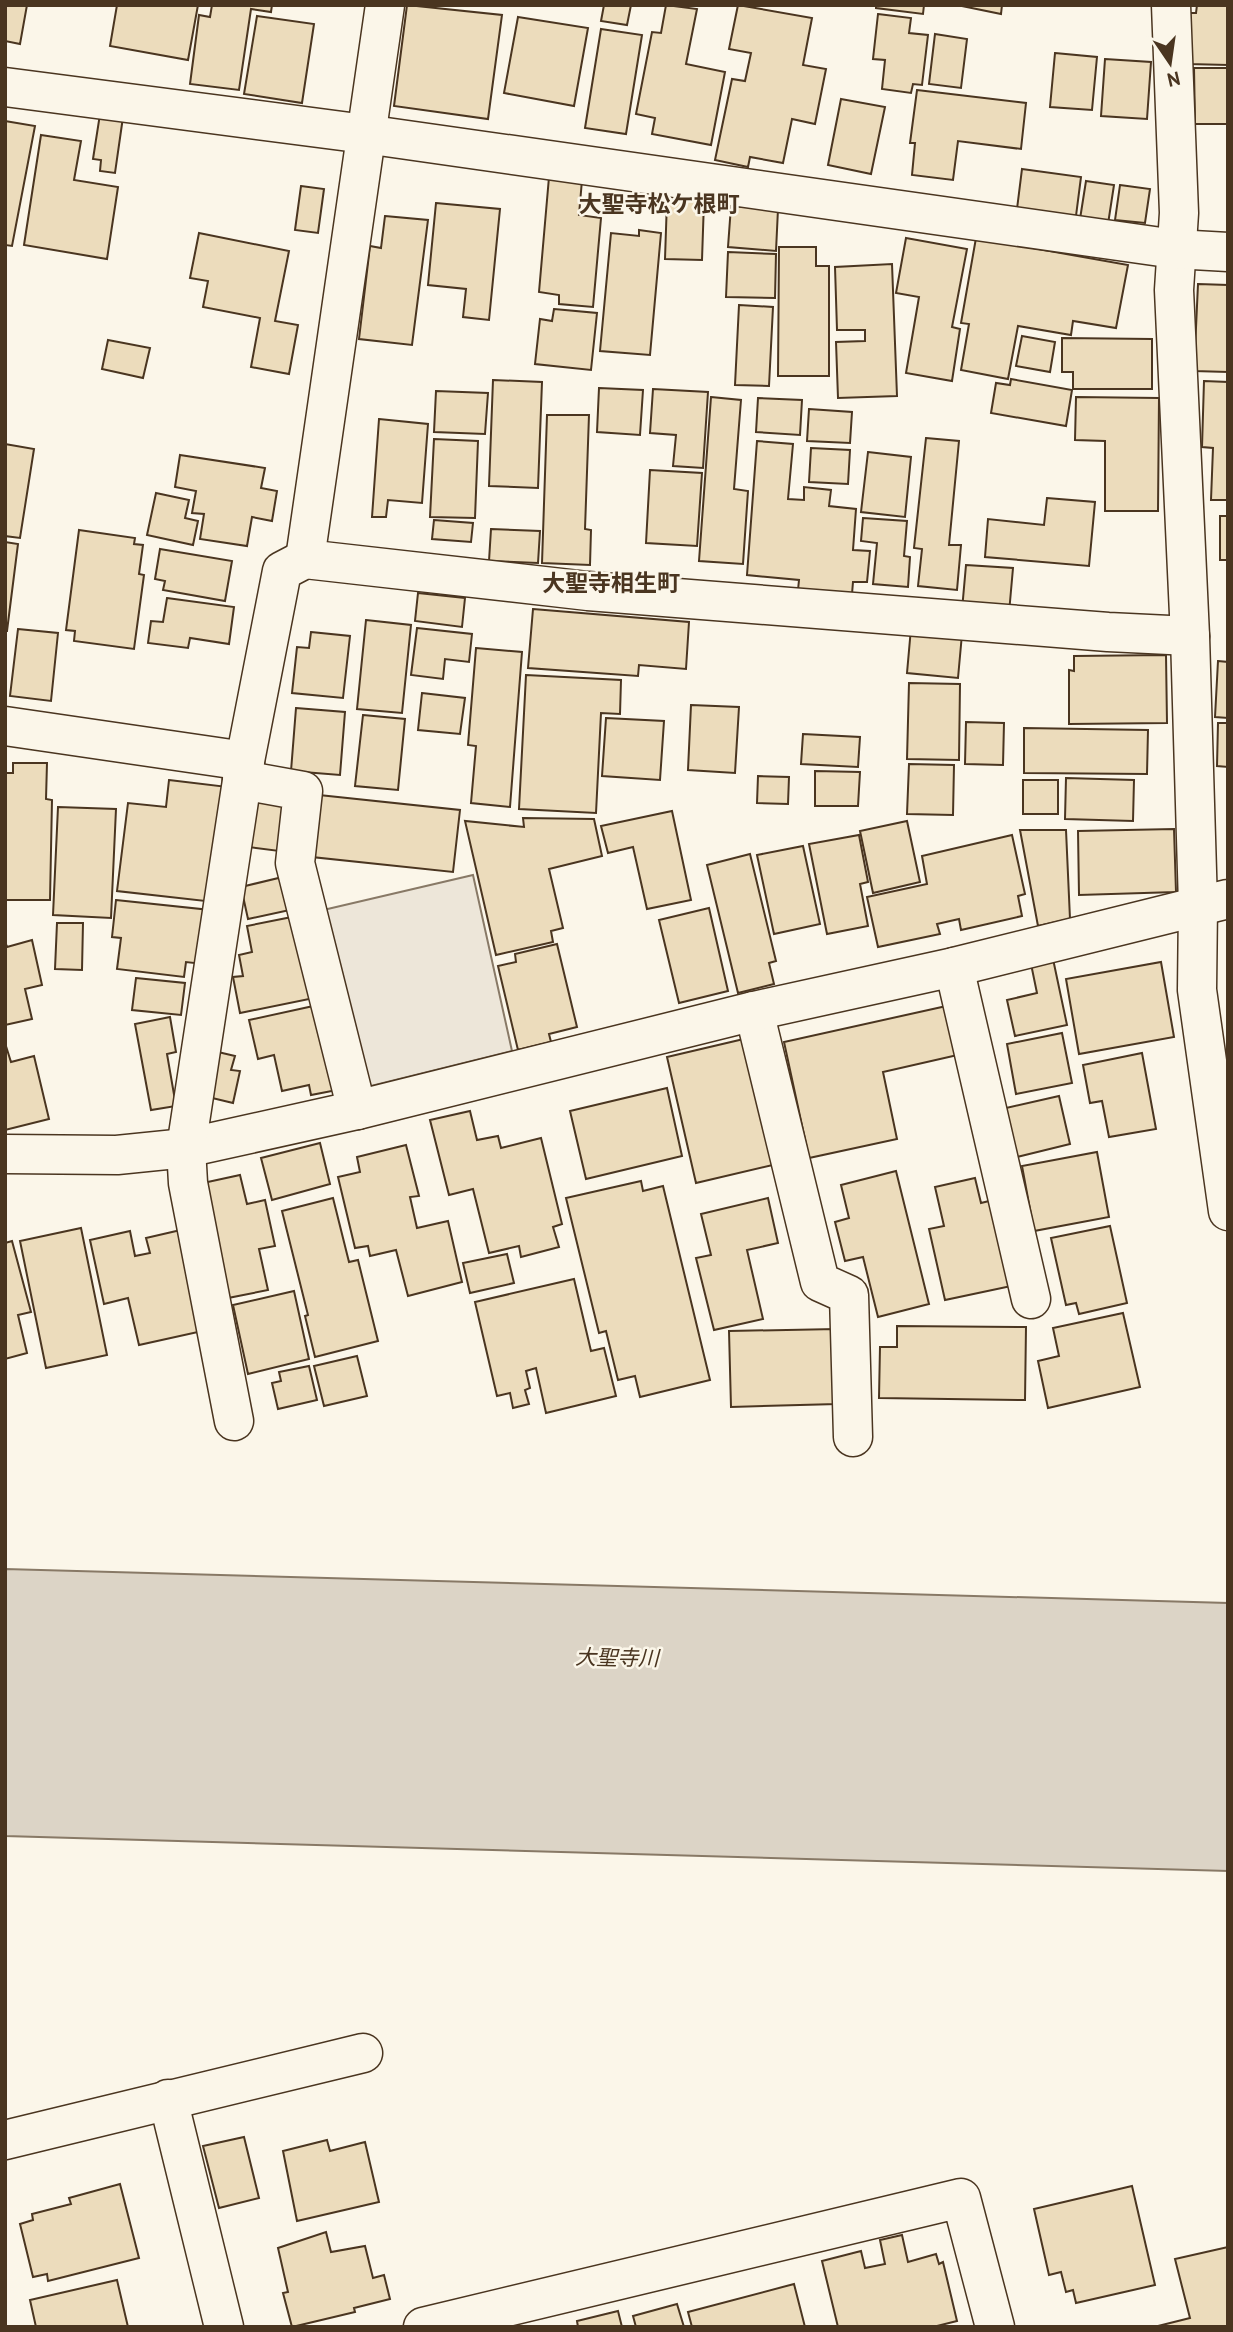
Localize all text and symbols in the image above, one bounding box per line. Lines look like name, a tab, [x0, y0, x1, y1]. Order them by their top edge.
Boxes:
north arrow	[1135, 28, 1205, 98]
text: N	[1165, 66, 1183, 93]
district label: 大聖寺松ケ根町	[579, 189, 740, 218]
district label: 大聖寺相生町	[542, 568, 680, 597]
water label: 大聖寺川	[575, 1643, 661, 1672]

